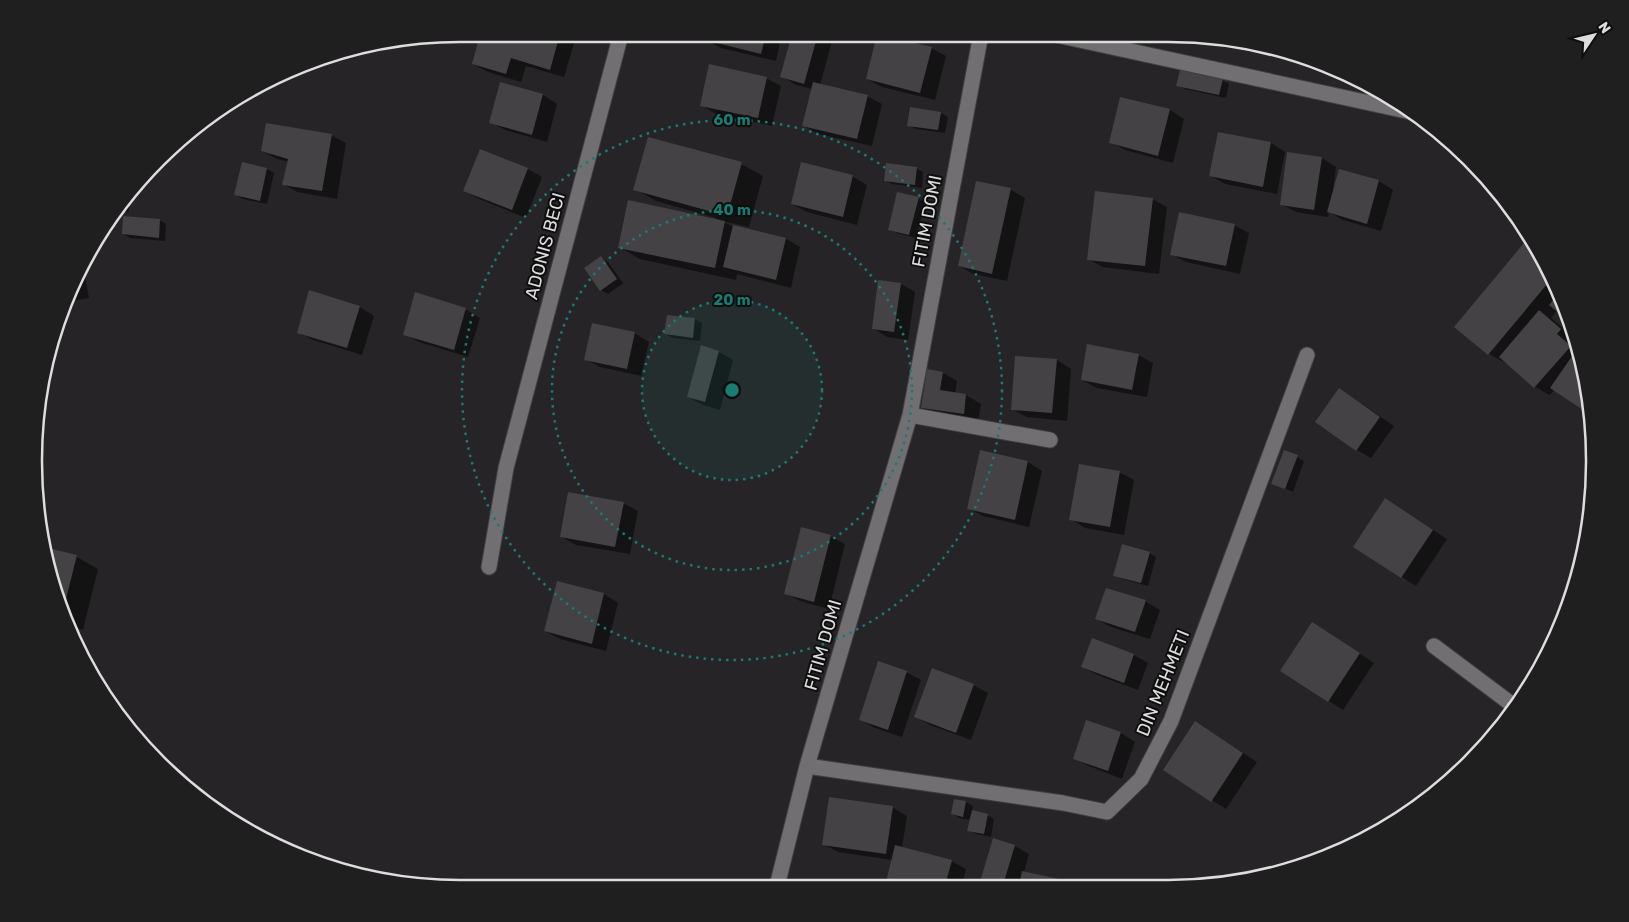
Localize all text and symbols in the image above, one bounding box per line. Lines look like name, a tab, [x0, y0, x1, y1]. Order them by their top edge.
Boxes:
north arrow	[1569, 10, 1619, 60]
text: N	[1594, 19, 1614, 37]
text: 60 m	[714, 111, 750, 129]
street label: FITIM DOMI	[907, 173, 947, 269]
street label: ADONIS BECI	[520, 190, 570, 302]
text: 40 m	[713, 201, 751, 219]
text: 20 m	[714, 291, 750, 309]
centre of rings	[723, 381, 741, 399]
street label: FITIM DOMI	[800, 597, 846, 693]
street label: DIN MEHMETI	[1132, 627, 1194, 739]

